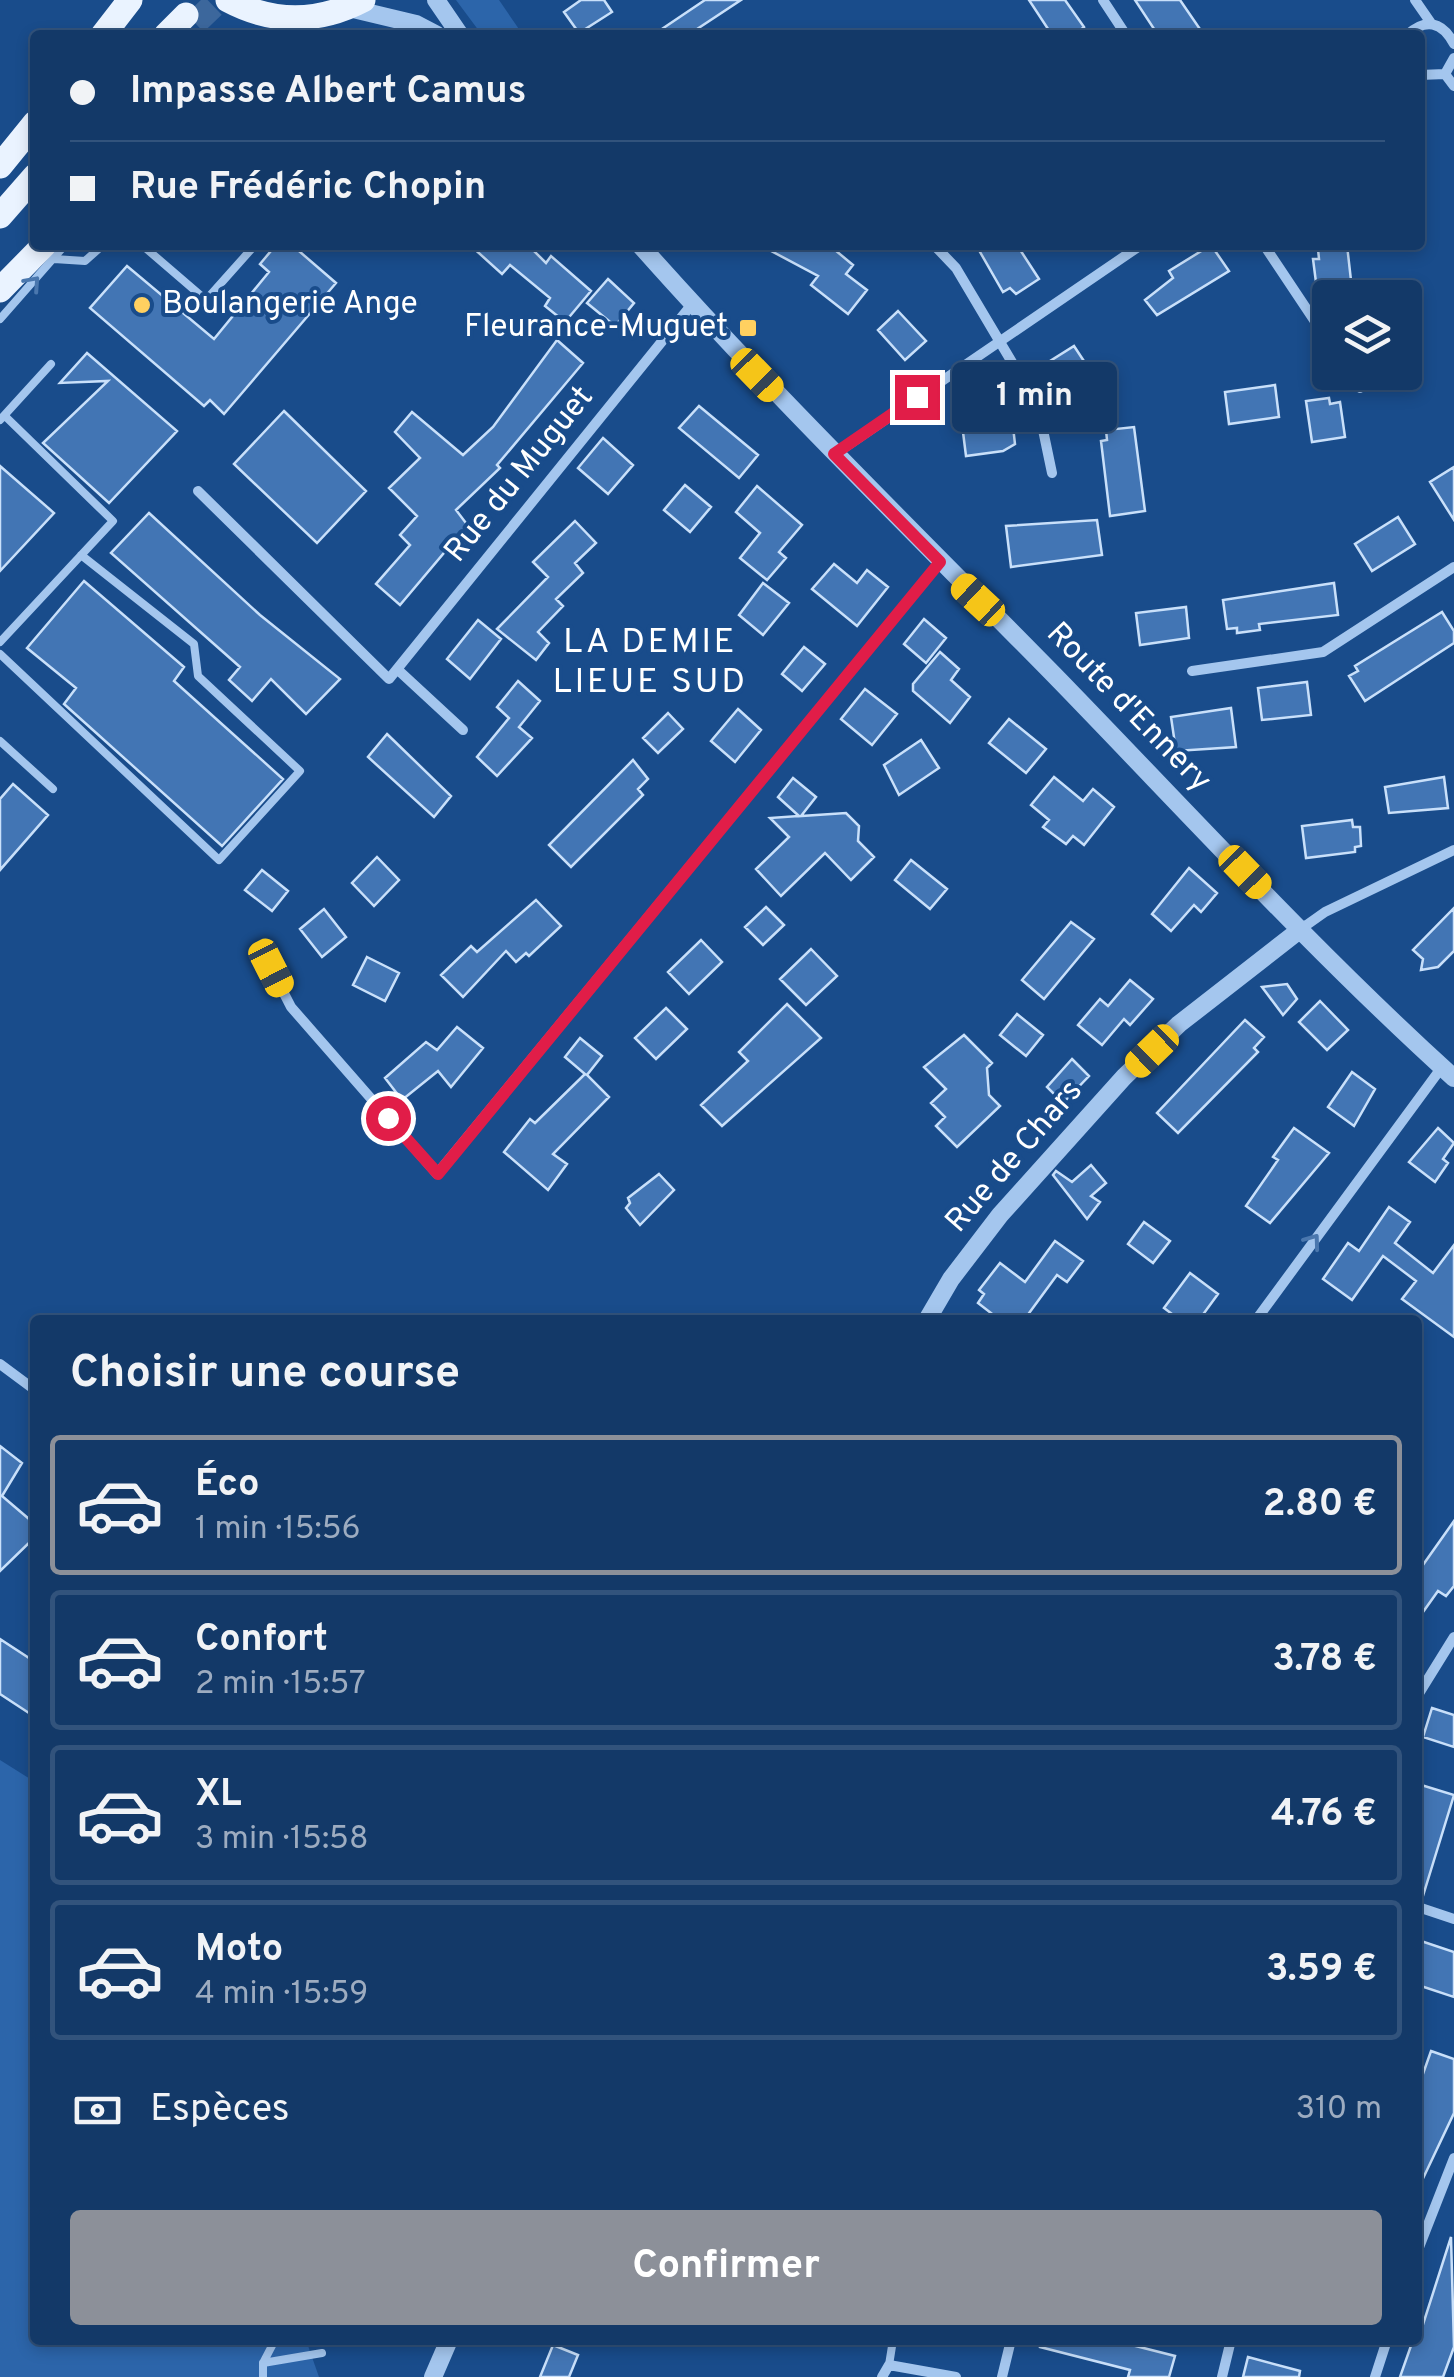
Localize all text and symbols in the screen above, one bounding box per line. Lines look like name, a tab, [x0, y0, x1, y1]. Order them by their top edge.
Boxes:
text: Impasse Albert Camus	[130, 68, 527, 117]
text: Rue Frédéric Chopin	[130, 164, 486, 213]
one-way arrow	[22, 276, 40, 295]
map controls	[1312, 280, 1422, 390]
button: layers	[1312, 280, 1422, 390]
place label: Boulangerie Ange	[162, 285, 418, 325]
marker: Boulangerie Ange	[131, 294, 153, 316]
place label: Fleurance-Muguet	[464, 308, 728, 348]
marker: Fleurance-Muguet	[737, 317, 759, 339]
car	[725, 343, 789, 407]
callout: 1 min	[952, 362, 1117, 432]
route end	[895, 375, 940, 420]
text: 1 min	[996, 377, 1073, 417]
street label: Rue du Muguet	[437, 379, 603, 571]
car	[946, 569, 1010, 631]
street label: Route d'Ennery	[1037, 615, 1219, 801]
district label: LA DEMIE LIEUE SUD	[552, 621, 748, 705]
car	[1213, 840, 1277, 904]
car	[244, 934, 298, 1002]
car	[1120, 1019, 1184, 1083]
street label: Rue de Chars	[938, 1072, 1092, 1242]
route start	[366, 1096, 411, 1141]
one-way arrow	[1301, 1234, 1319, 1252]
text: Choisir une course	[70, 1346, 460, 1403]
icon: car	[75, 1460, 165, 1550]
text: Éco	[195, 1461, 259, 1510]
text: 2.80 €	[1263, 1481, 1377, 1530]
text: 1 min · 15:56	[195, 1510, 361, 1550]
icon: car	[75, 1615, 165, 1705]
text: Confort	[195, 1616, 328, 1665]
text: 3.78 €	[1272, 1636, 1377, 1685]
text: 2 min · 15:57	[195, 1665, 366, 1705]
icon: car	[75, 1770, 165, 1860]
text: XL	[195, 1771, 242, 1820]
text: 4.76 €	[1271, 1791, 1377, 1840]
text: 3 min · 15:58	[195, 1820, 369, 1860]
icon: car	[75, 1925, 165, 2015]
text: Moto	[195, 1926, 283, 1975]
text: 3.59 €	[1266, 1946, 1377, 1995]
text: 4 min · 15:59	[195, 1975, 368, 2015]
icon: cash	[70, 2083, 125, 2138]
text: Espèces	[150, 2086, 290, 2135]
text: 310 m	[1296, 2090, 1382, 2130]
button: Confirmer	[70, 2210, 1382, 2325]

